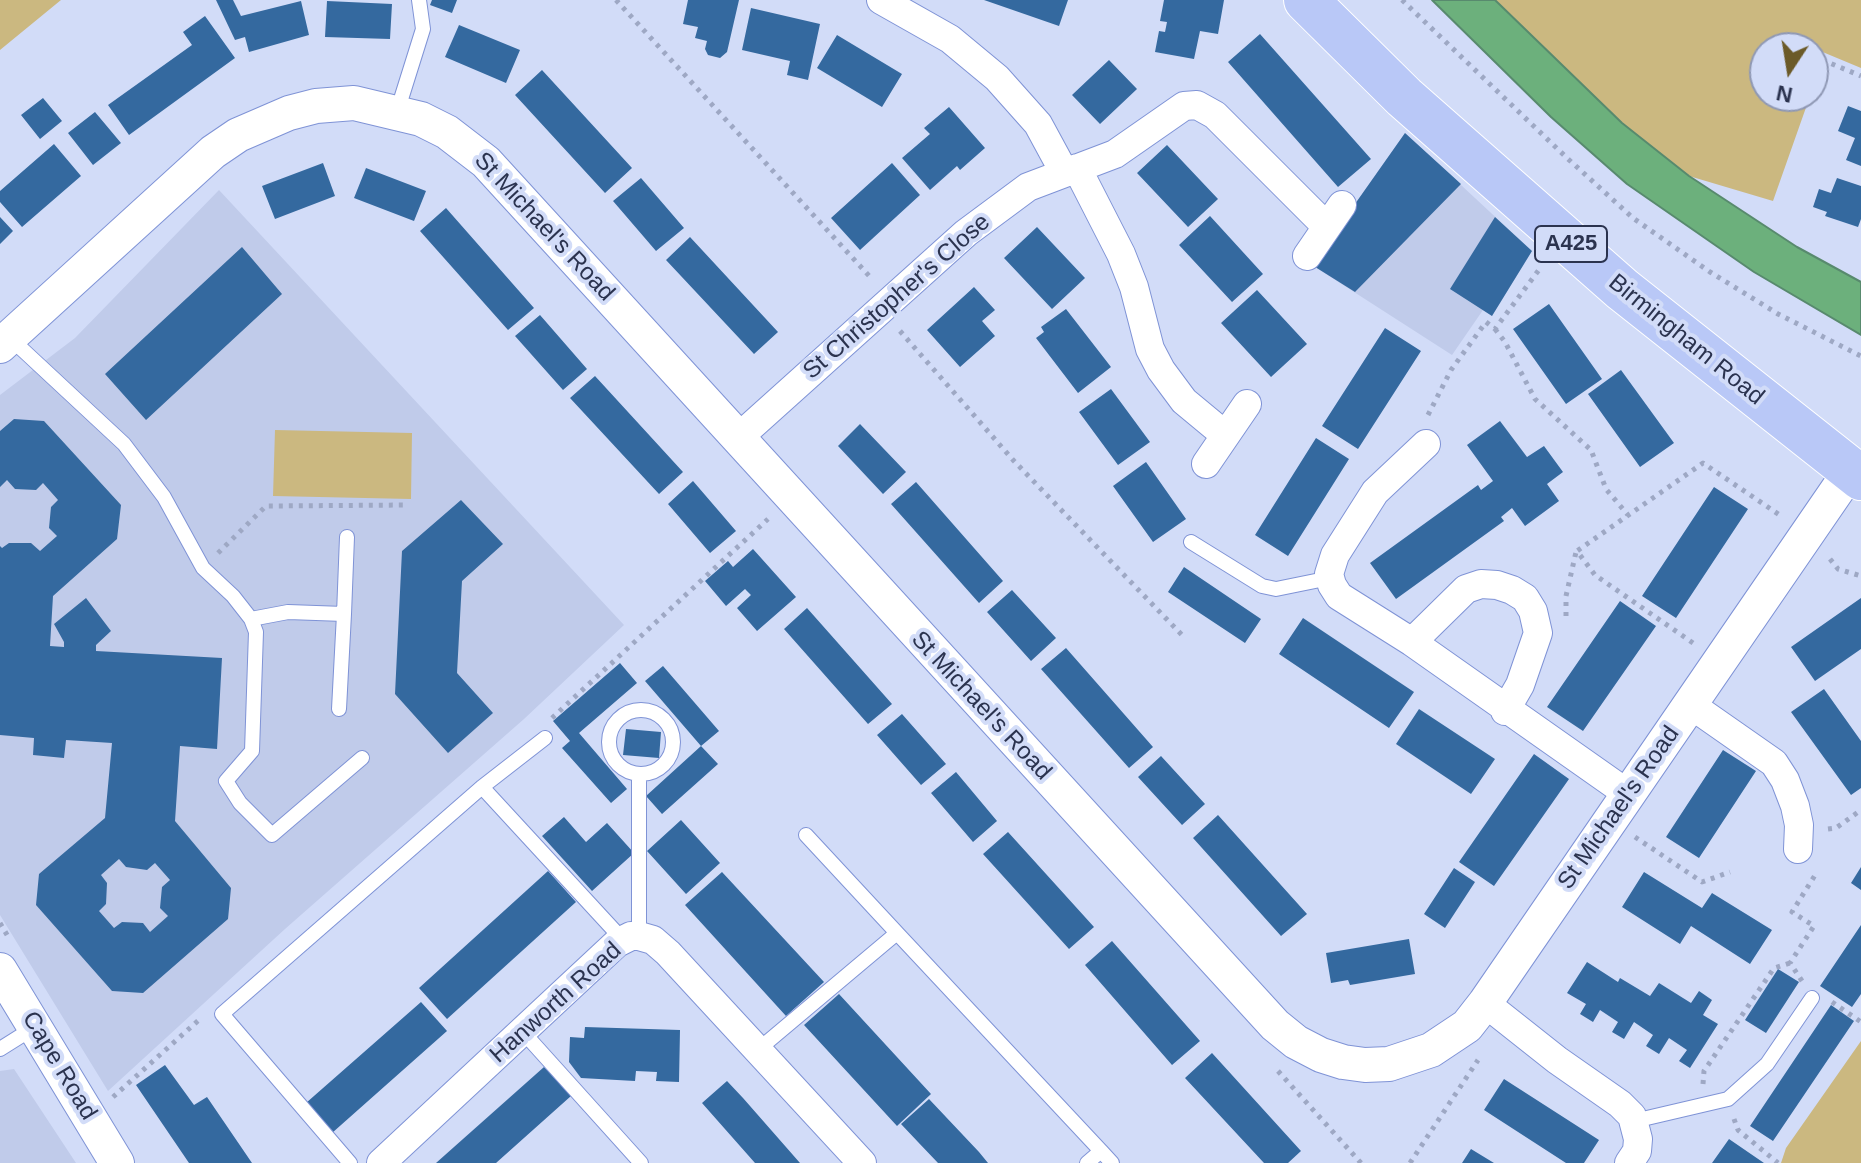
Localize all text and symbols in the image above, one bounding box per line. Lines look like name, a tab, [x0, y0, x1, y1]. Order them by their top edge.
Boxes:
north arrow	[1749, 32, 1829, 112]
text: N	[1774, 80, 1795, 108]
street label: St Michael's Road	[468, 147, 620, 307]
street label: St Christopher's Close	[798, 208, 996, 386]
road number: A425	[1535, 226, 1607, 262]
street label: Birmingham Road	[1602, 268, 1770, 412]
street label: St Michael's Road	[905, 626, 1057, 786]
street label: St Michael's Road	[1552, 721, 1686, 895]
street label: Hanworth Road	[484, 937, 628, 1069]
street label: Cape Road	[15, 1007, 103, 1125]

